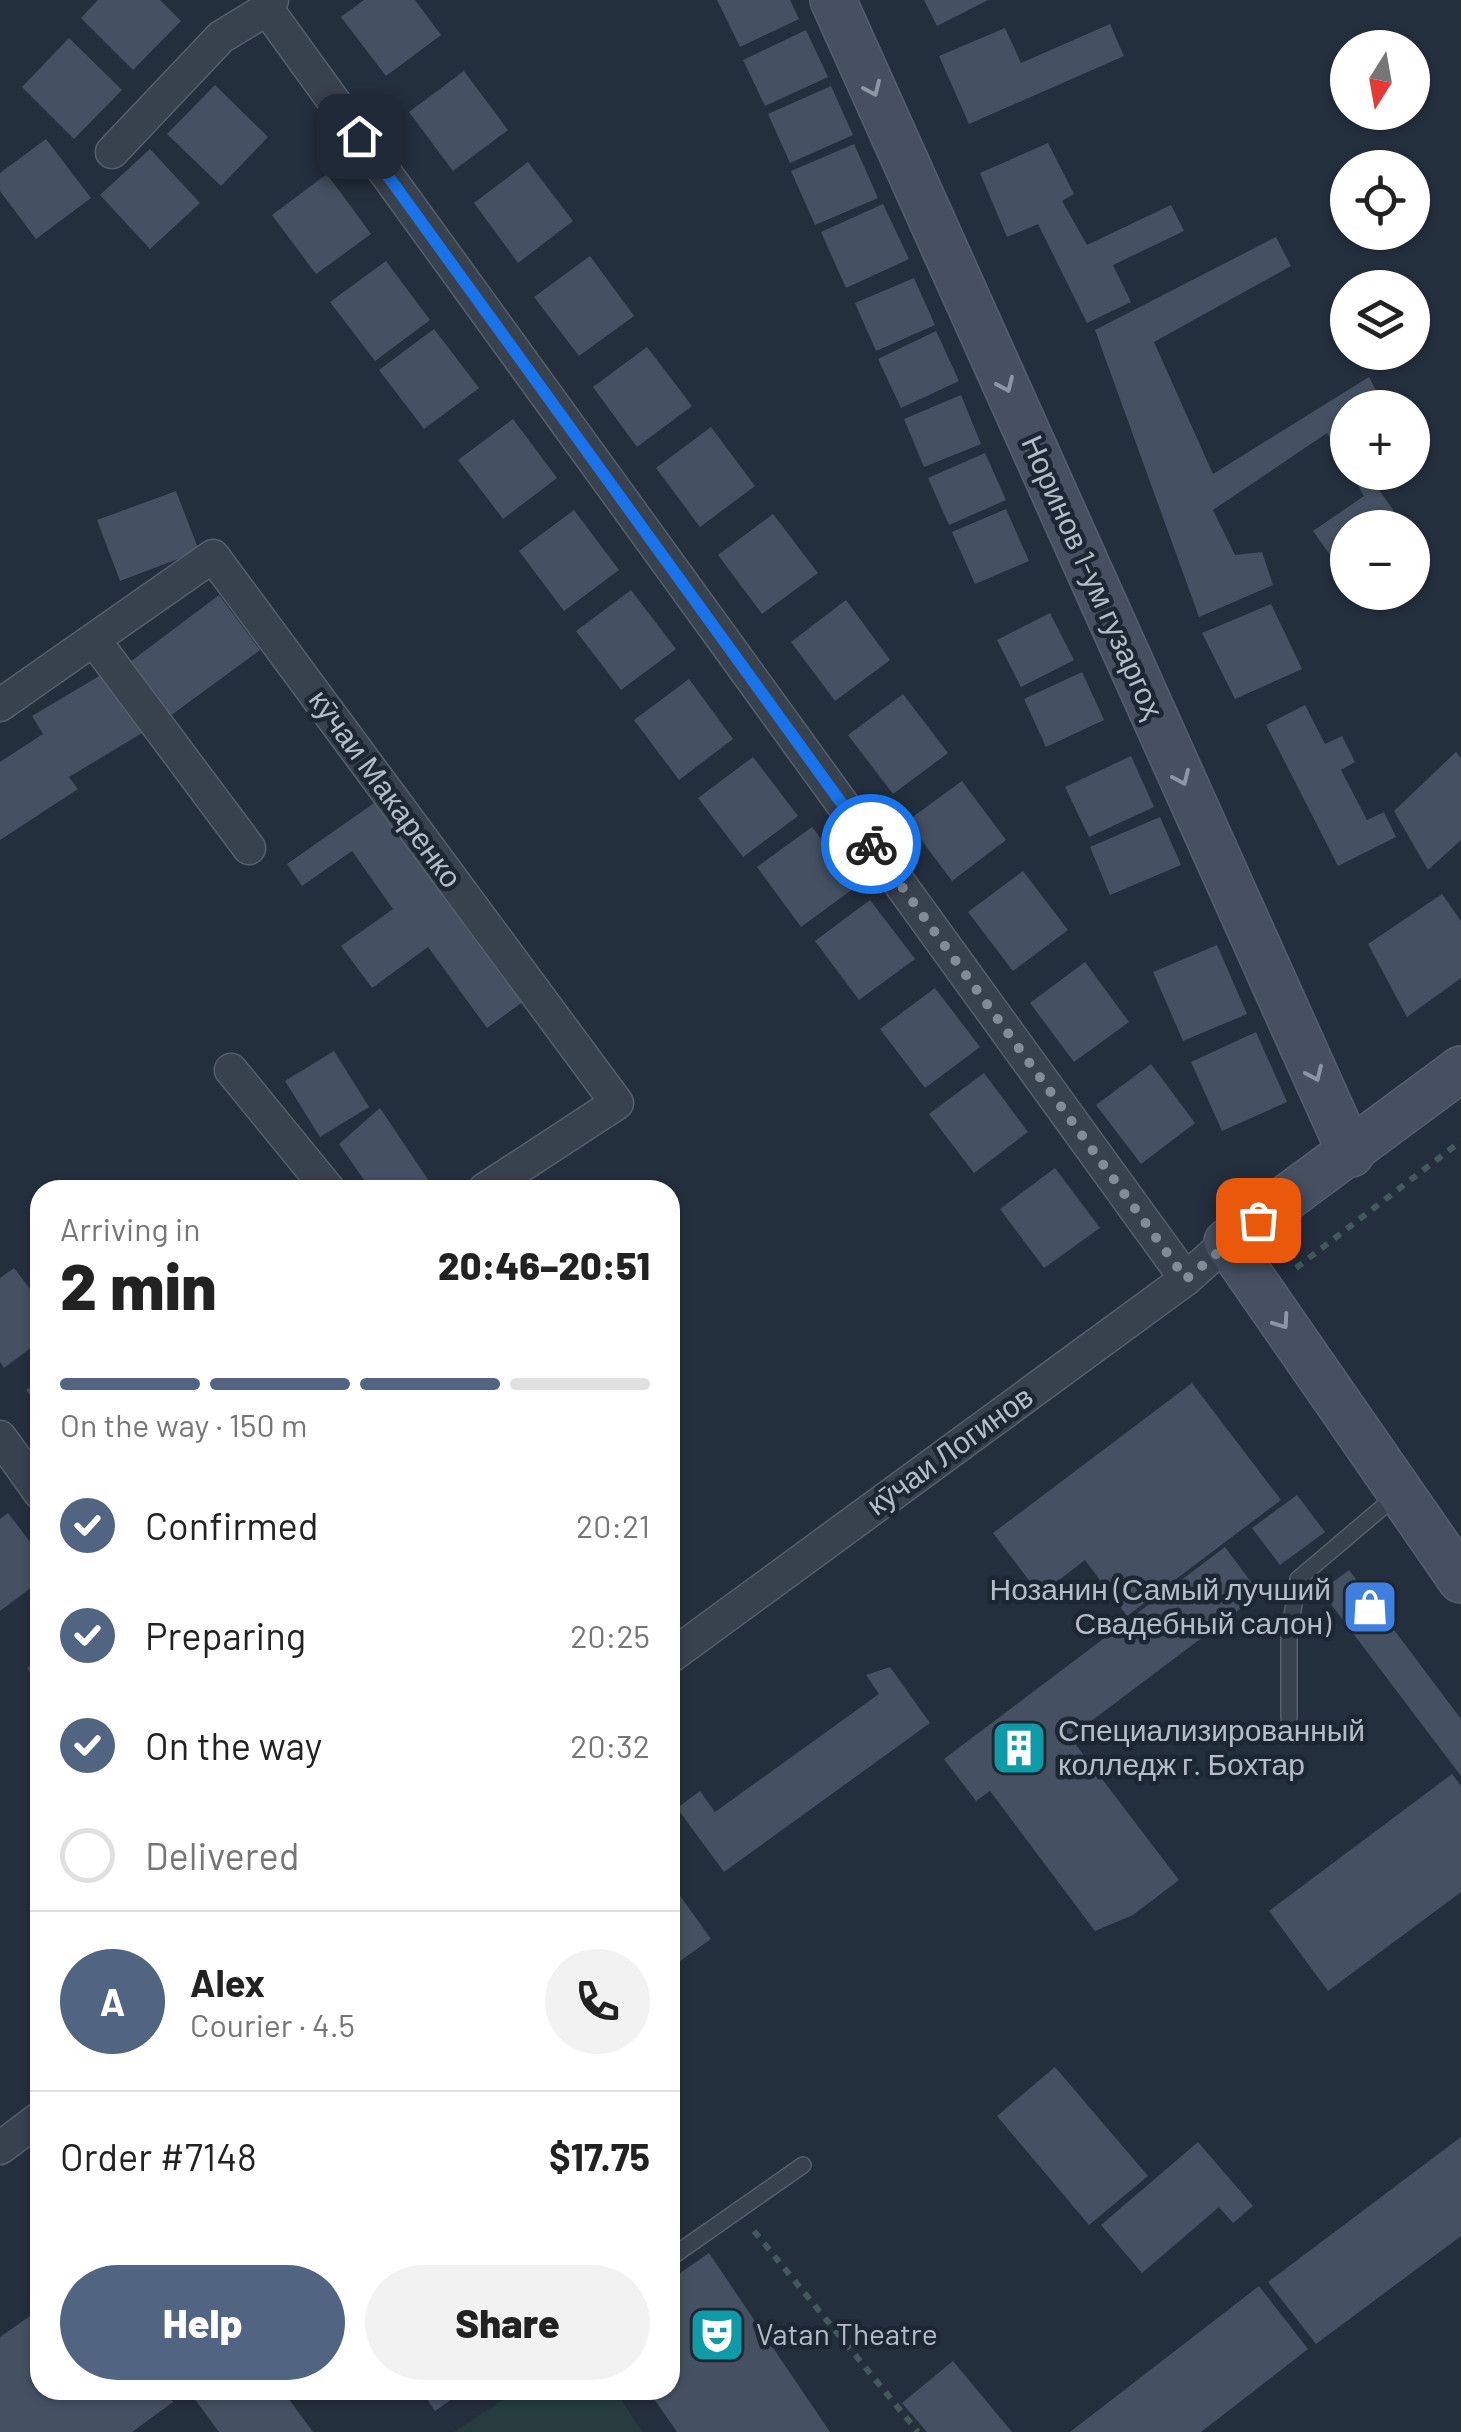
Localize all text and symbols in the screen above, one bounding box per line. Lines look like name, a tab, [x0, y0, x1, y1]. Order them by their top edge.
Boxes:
north arrow	[1330, 30, 1430, 130]
map controls	[1330, 30, 1430, 610]
one-way arrow	[861, 79, 881, 97]
pin	[317, 94, 402, 179]
icon: home	[332, 109, 387, 164]
button: locate	[1330, 150, 1430, 250]
button: layers	[1330, 270, 1430, 370]
one-way arrow	[994, 375, 1014, 393]
button: +	[1330, 390, 1430, 490]
street label: Норинов 1-ум гузаргоҳ	[1015, 429, 1172, 723]
button: −	[1330, 510, 1430, 610]
street label: кӯчаи Макаренко	[303, 682, 470, 894]
one-way arrow	[1170, 768, 1190, 786]
courier	[821, 794, 921, 894]
icon: bike	[844, 817, 899, 872]
one-way arrow	[1303, 1064, 1323, 1082]
pin	[1216, 1178, 1301, 1263]
icon: bag	[1231, 1193, 1286, 1248]
text: Arriving in	[60, 1209, 200, 1247]
text: 20:46–20:51	[438, 1242, 650, 1288]
text: 2 min	[60, 1245, 217, 1323]
one-way arrow	[1270, 1311, 1288, 1330]
street label: кӯчаи Логинов	[859, 1377, 1039, 1522]
text: On the way · 150 m	[60, 1405, 307, 1443]
icon: check	[60, 1498, 115, 1553]
text: Confirmed	[145, 1502, 318, 1548]
text: 20:21	[576, 1506, 650, 1544]
place label: Нозанин (Самый лучший Свадебный салон)	[989, 1570, 1331, 1640]
shop icon: Нозанин (Самый лучший Свадебный салон)	[1340, 1577, 1400, 1637]
icon: check	[60, 1608, 115, 1663]
text: Preparing	[145, 1612, 306, 1658]
text: 20:25	[570, 1616, 650, 1654]
place label: Специализированный колледж г. Бохтар	[1058, 1711, 1365, 1781]
icon: check	[60, 1718, 115, 1773]
building icon: Специализированный колледж г. Бохтар	[989, 1718, 1049, 1778]
text: On the way	[145, 1722, 322, 1768]
text: 20:32	[570, 1726, 650, 1764]
text: Delivered	[145, 1832, 299, 1878]
button: phone	[545, 1949, 650, 2054]
text: Alex	[190, 1959, 265, 2005]
text: A	[100, 1978, 125, 2024]
text: Courier · 4.5	[190, 2005, 355, 2043]
text: Order #7148	[60, 2133, 257, 2179]
text: $17.75	[549, 2133, 650, 2179]
button: Help	[60, 2265, 345, 2380]
button: Share	[365, 2265, 650, 2380]
theatre icon: Vatan Theatre	[687, 2305, 747, 2365]
place label: Vatan Theatre	[756, 2315, 938, 2351]

